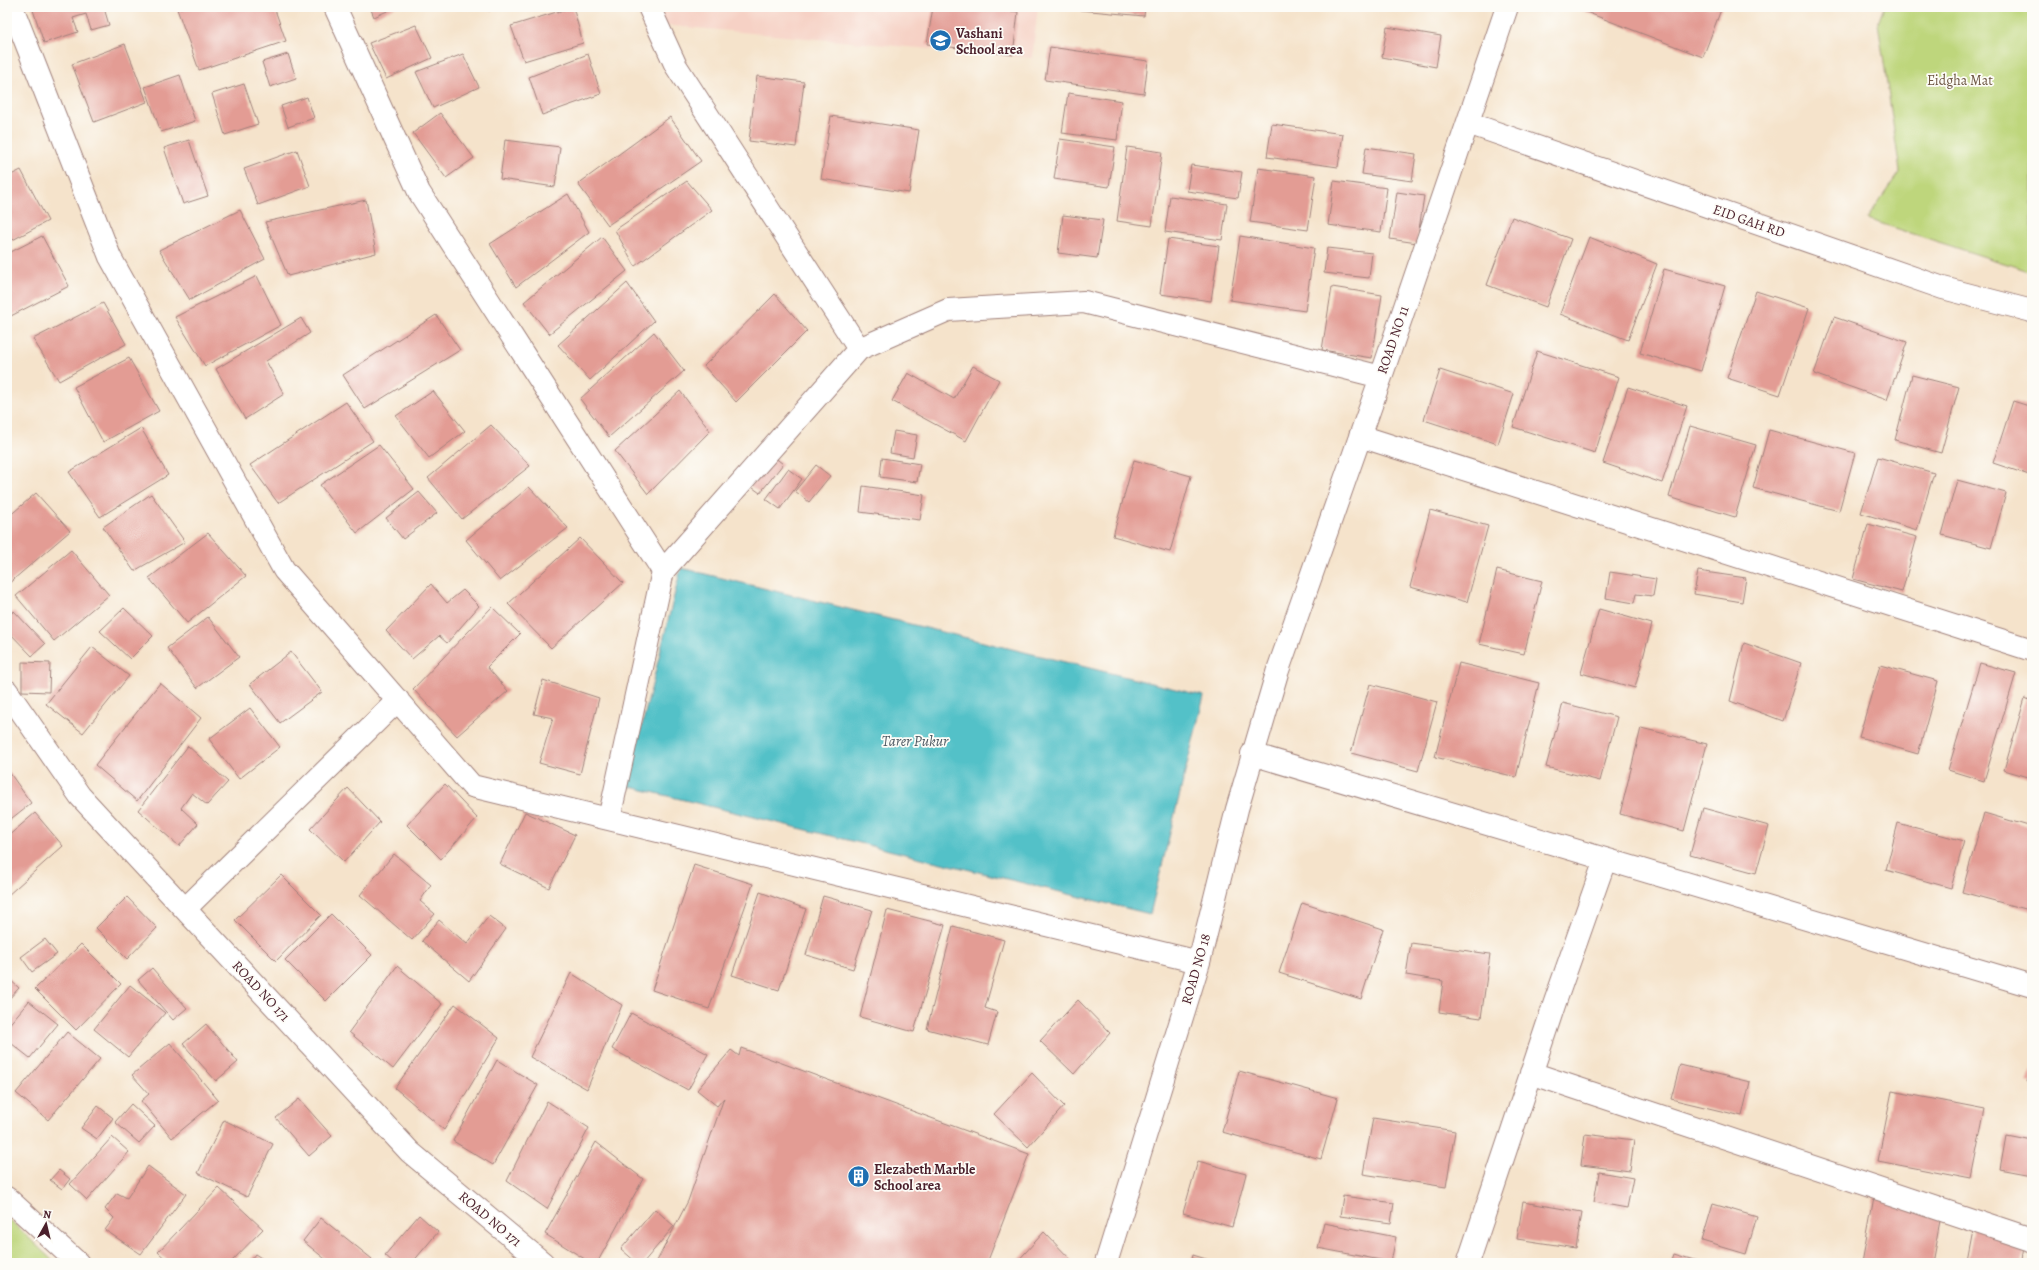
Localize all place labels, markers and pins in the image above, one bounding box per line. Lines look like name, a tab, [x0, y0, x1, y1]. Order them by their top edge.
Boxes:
place label: Vashani School area	[955, 24, 1023, 59]
school or university icon: Vashani School area	[927, 28, 953, 54]
place label: Elezabeth Marble School area	[874, 1160, 976, 1195]
building icon: Elezabeth Marble School area	[845, 1164, 871, 1190]

